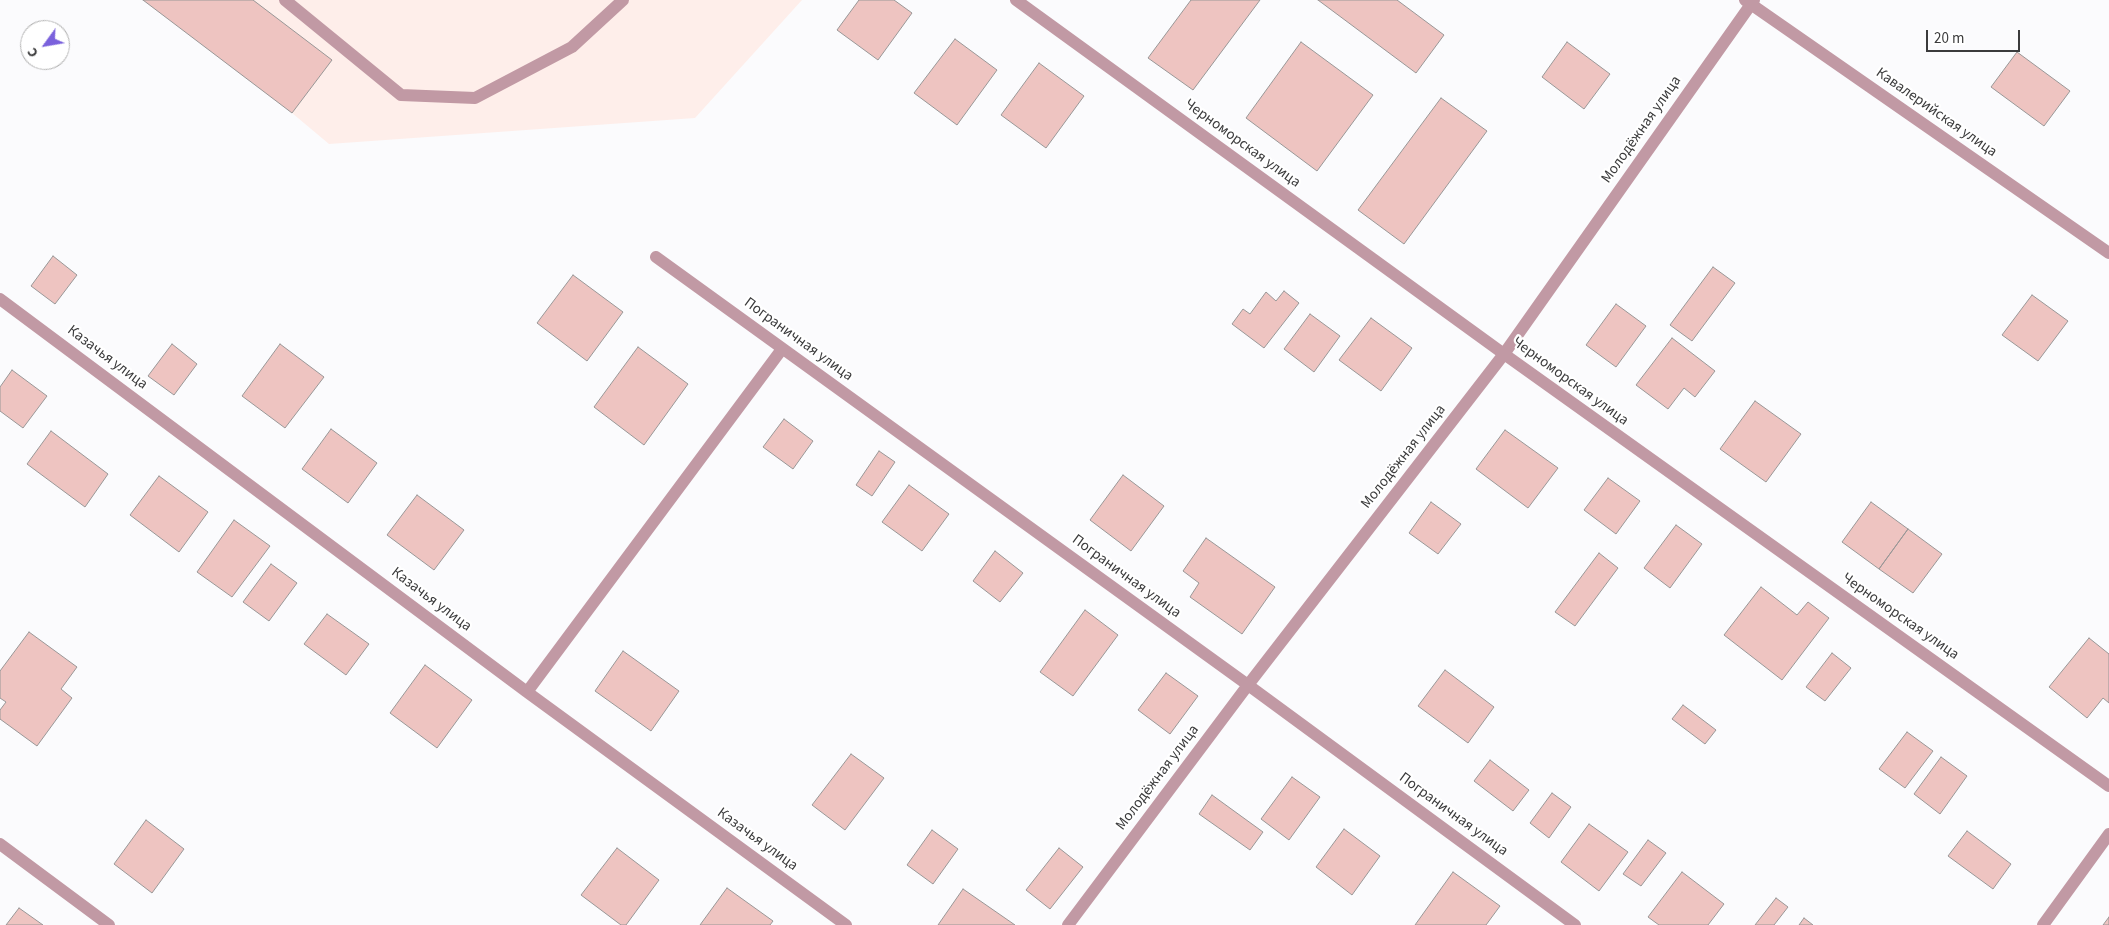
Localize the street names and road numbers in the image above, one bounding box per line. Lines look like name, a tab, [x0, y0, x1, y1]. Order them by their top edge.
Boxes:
street label: Кавалерийская улица	[1872, 64, 2000, 162]
street label: Молодёжная улица	[1598, 73, 1686, 187]
street label: Черноморская улица	[1180, 96, 1304, 192]
street label: Пограничная улица	[740, 294, 856, 386]
street label: Казачья улица	[63, 322, 151, 394]
street label: Черноморская улица	[1508, 334, 1632, 430]
street label: Молодёжная улица	[1358, 401, 1450, 513]
street label: Пограничная улица	[1068, 531, 1184, 623]
street label: Казачья улица	[387, 564, 475, 636]
street label: Черноморская улица	[1838, 570, 1962, 664]
street label: Молодёжная улица	[1113, 722, 1203, 834]
street label: Пограничная улица	[1395, 769, 1511, 861]
street label: Казачья улица	[713, 805, 801, 875]

